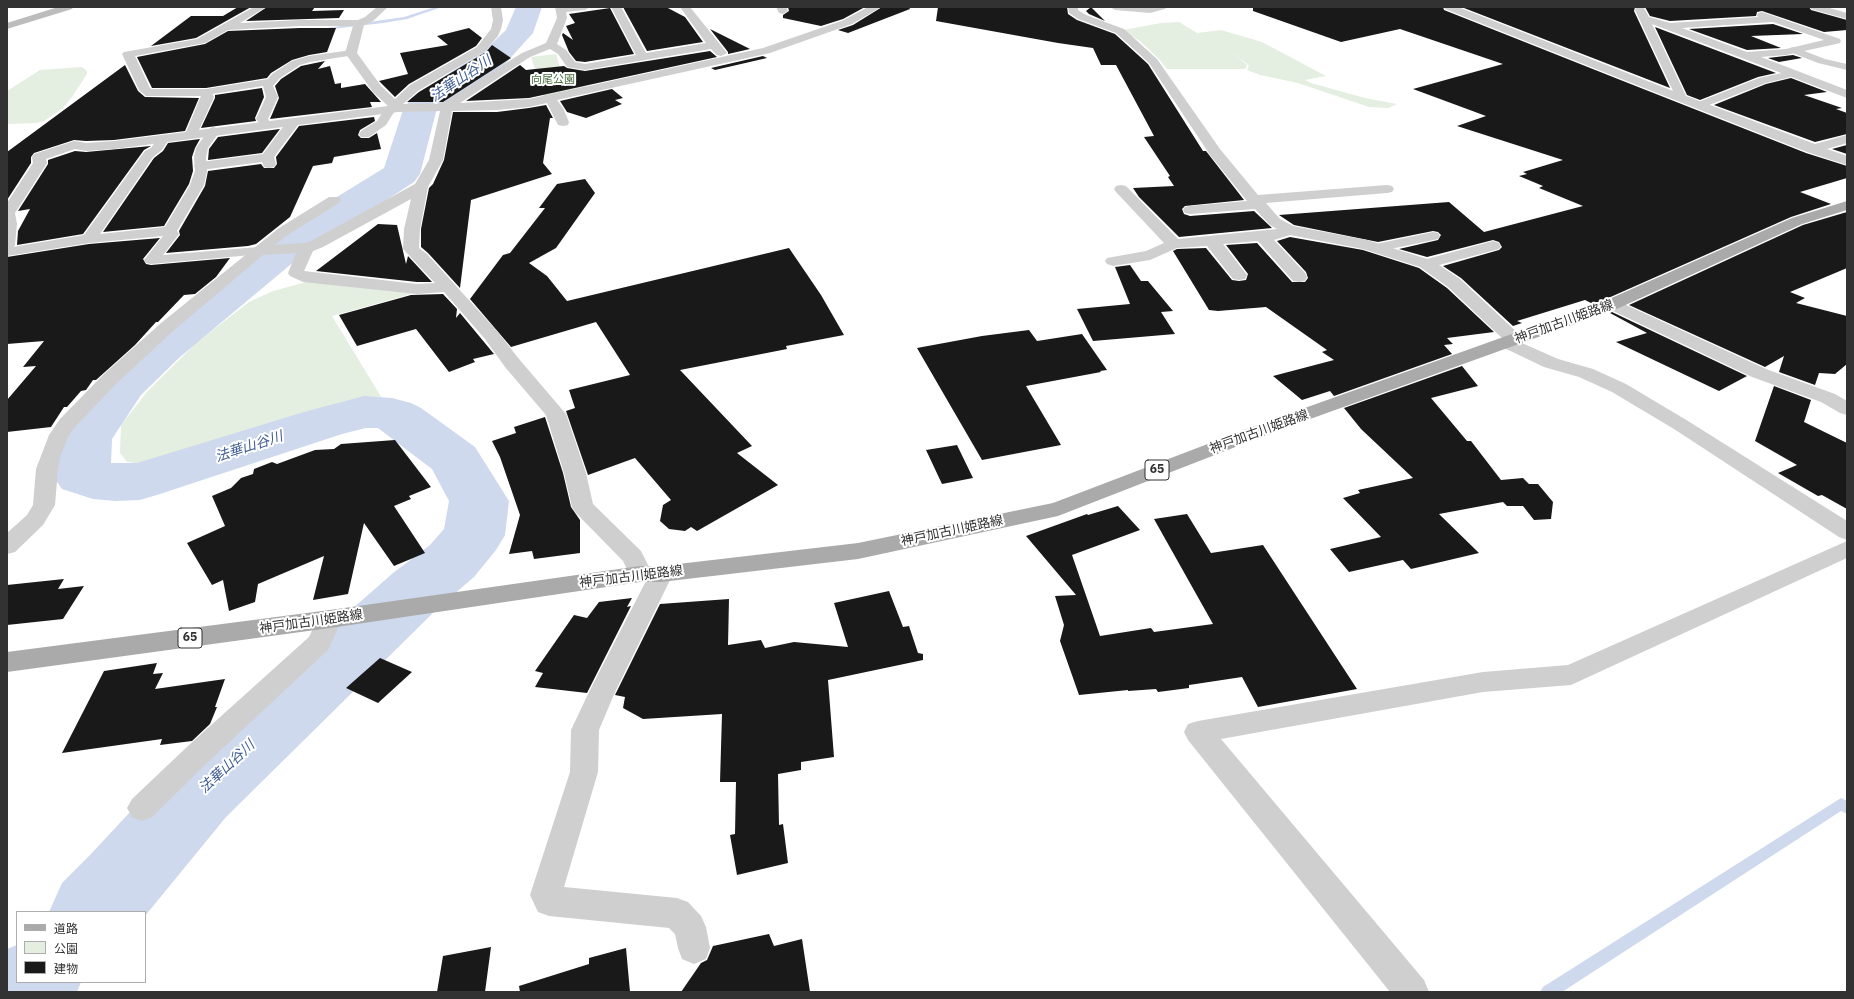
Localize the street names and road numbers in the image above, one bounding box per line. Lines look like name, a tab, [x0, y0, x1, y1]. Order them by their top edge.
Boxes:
street label: 神戸加古川姫路線	[1512, 297, 1616, 347]
street label: 神戸加古川姫路線	[1207, 407, 1311, 457]
road number: 65	[1145, 460, 1169, 480]
street label: 神戸加古川姫路線	[900, 513, 1004, 549]
street label: 神戸加古川姫路線	[578, 563, 684, 591]
street label: 神戸加古川姫路線	[258, 607, 364, 637]
road number: 65	[178, 628, 202, 648]

